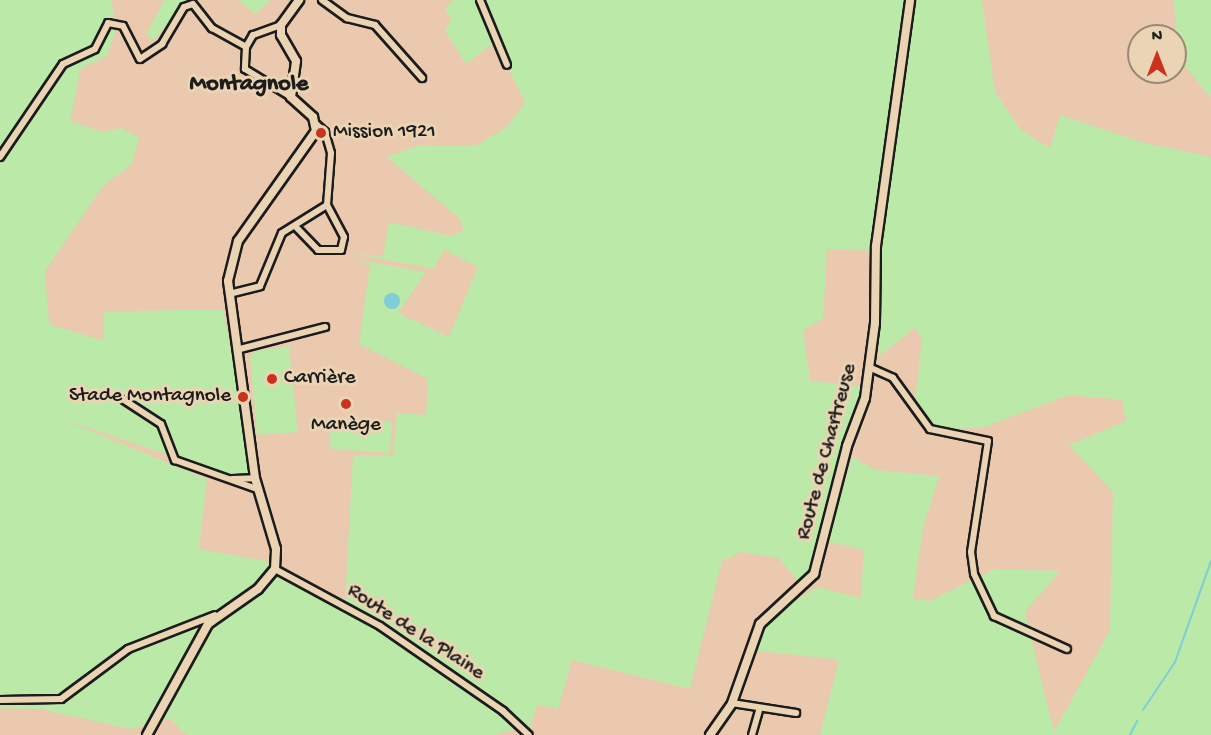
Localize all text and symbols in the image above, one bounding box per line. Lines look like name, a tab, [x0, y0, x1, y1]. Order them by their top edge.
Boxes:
north arrow	[1127, 24, 1187, 84]
text: N	[1152, 28, 1162, 47]
district label: Montagnole	[190, 71, 308, 99]
place label: Mission 1921	[333, 120, 436, 146]
marker: Mission 1921	[314, 126, 328, 140]
street label: Route de Chartreuse	[792, 361, 864, 543]
place label: Carrière	[284, 366, 356, 392]
marker: Carrière	[265, 372, 279, 386]
place label: Stade Montagnole	[69, 384, 231, 410]
marker: Stade Montagnole	[236, 390, 250, 404]
marker: Manège	[339, 397, 353, 411]
place label: Manège	[311, 413, 381, 439]
street label: Route de la Plaine	[342, 579, 488, 687]

